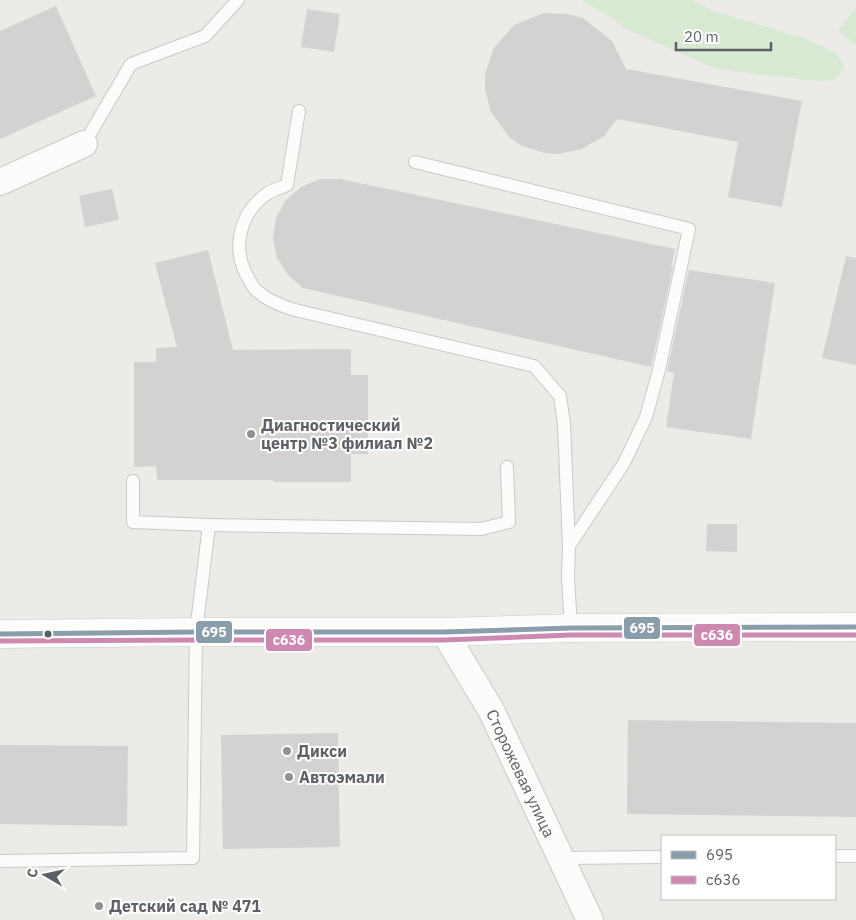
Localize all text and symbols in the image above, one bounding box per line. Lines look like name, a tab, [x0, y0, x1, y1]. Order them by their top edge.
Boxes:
scale bar	[676, 20, 771, 52]
text: 20 m	[684, 27, 719, 46]
place label: Диагностический центр №3 филиал №2	[261, 415, 433, 453]
marker: Диагностический центр №3 филиал №2	[245, 428, 257, 440]
line badge: 695	[623, 616, 661, 640]
text: 695	[629, 619, 655, 637]
line badge: 695	[195, 620, 233, 644]
text: 695	[201, 623, 227, 641]
line badge: с636	[693, 623, 741, 647]
text: с636	[701, 626, 733, 644]
line badge: с636	[265, 628, 313, 652]
unlabelled marker	[43, 629, 53, 639]
text: с636	[273, 631, 305, 649]
street label: Сторожевая улица	[482, 706, 560, 841]
place label: Дикси	[297, 741, 347, 761]
marker: Дикси	[281, 745, 293, 757]
place label: Автоэмали	[299, 767, 385, 787]
marker: Автоэмали	[283, 771, 295, 783]
legend	[661, 835, 836, 900]
text: 695	[706, 845, 733, 864]
north arrow	[20, 850, 70, 900]
text: С	[23, 867, 42, 879]
text: с636	[706, 870, 741, 889]
place label: Детский сад № 471	[109, 896, 261, 916]
marker: Детский сад № 471	[93, 900, 105, 912]

